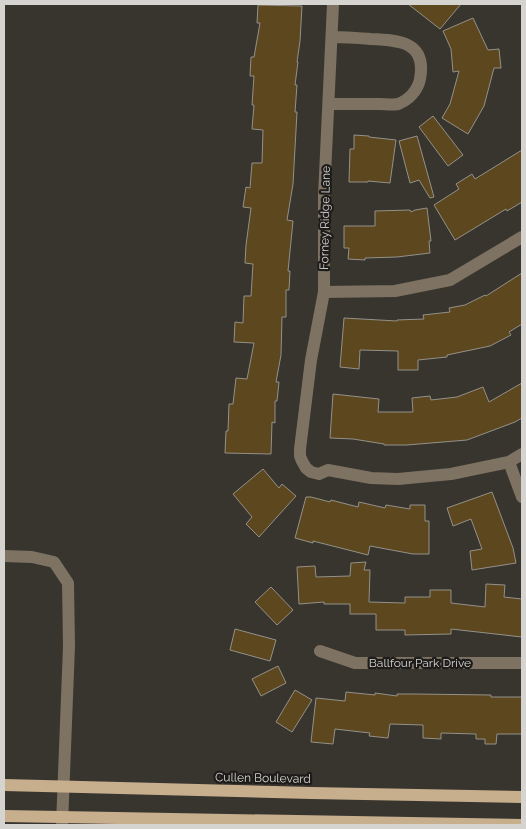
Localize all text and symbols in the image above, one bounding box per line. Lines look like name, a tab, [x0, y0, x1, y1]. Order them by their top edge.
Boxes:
street label: Forney Ridge Lane	[317, 166, 333, 270]
street label: Ballfour Park Drive	[369, 656, 471, 670]
street label: Cullen Boulevard	[215, 770, 311, 786]

